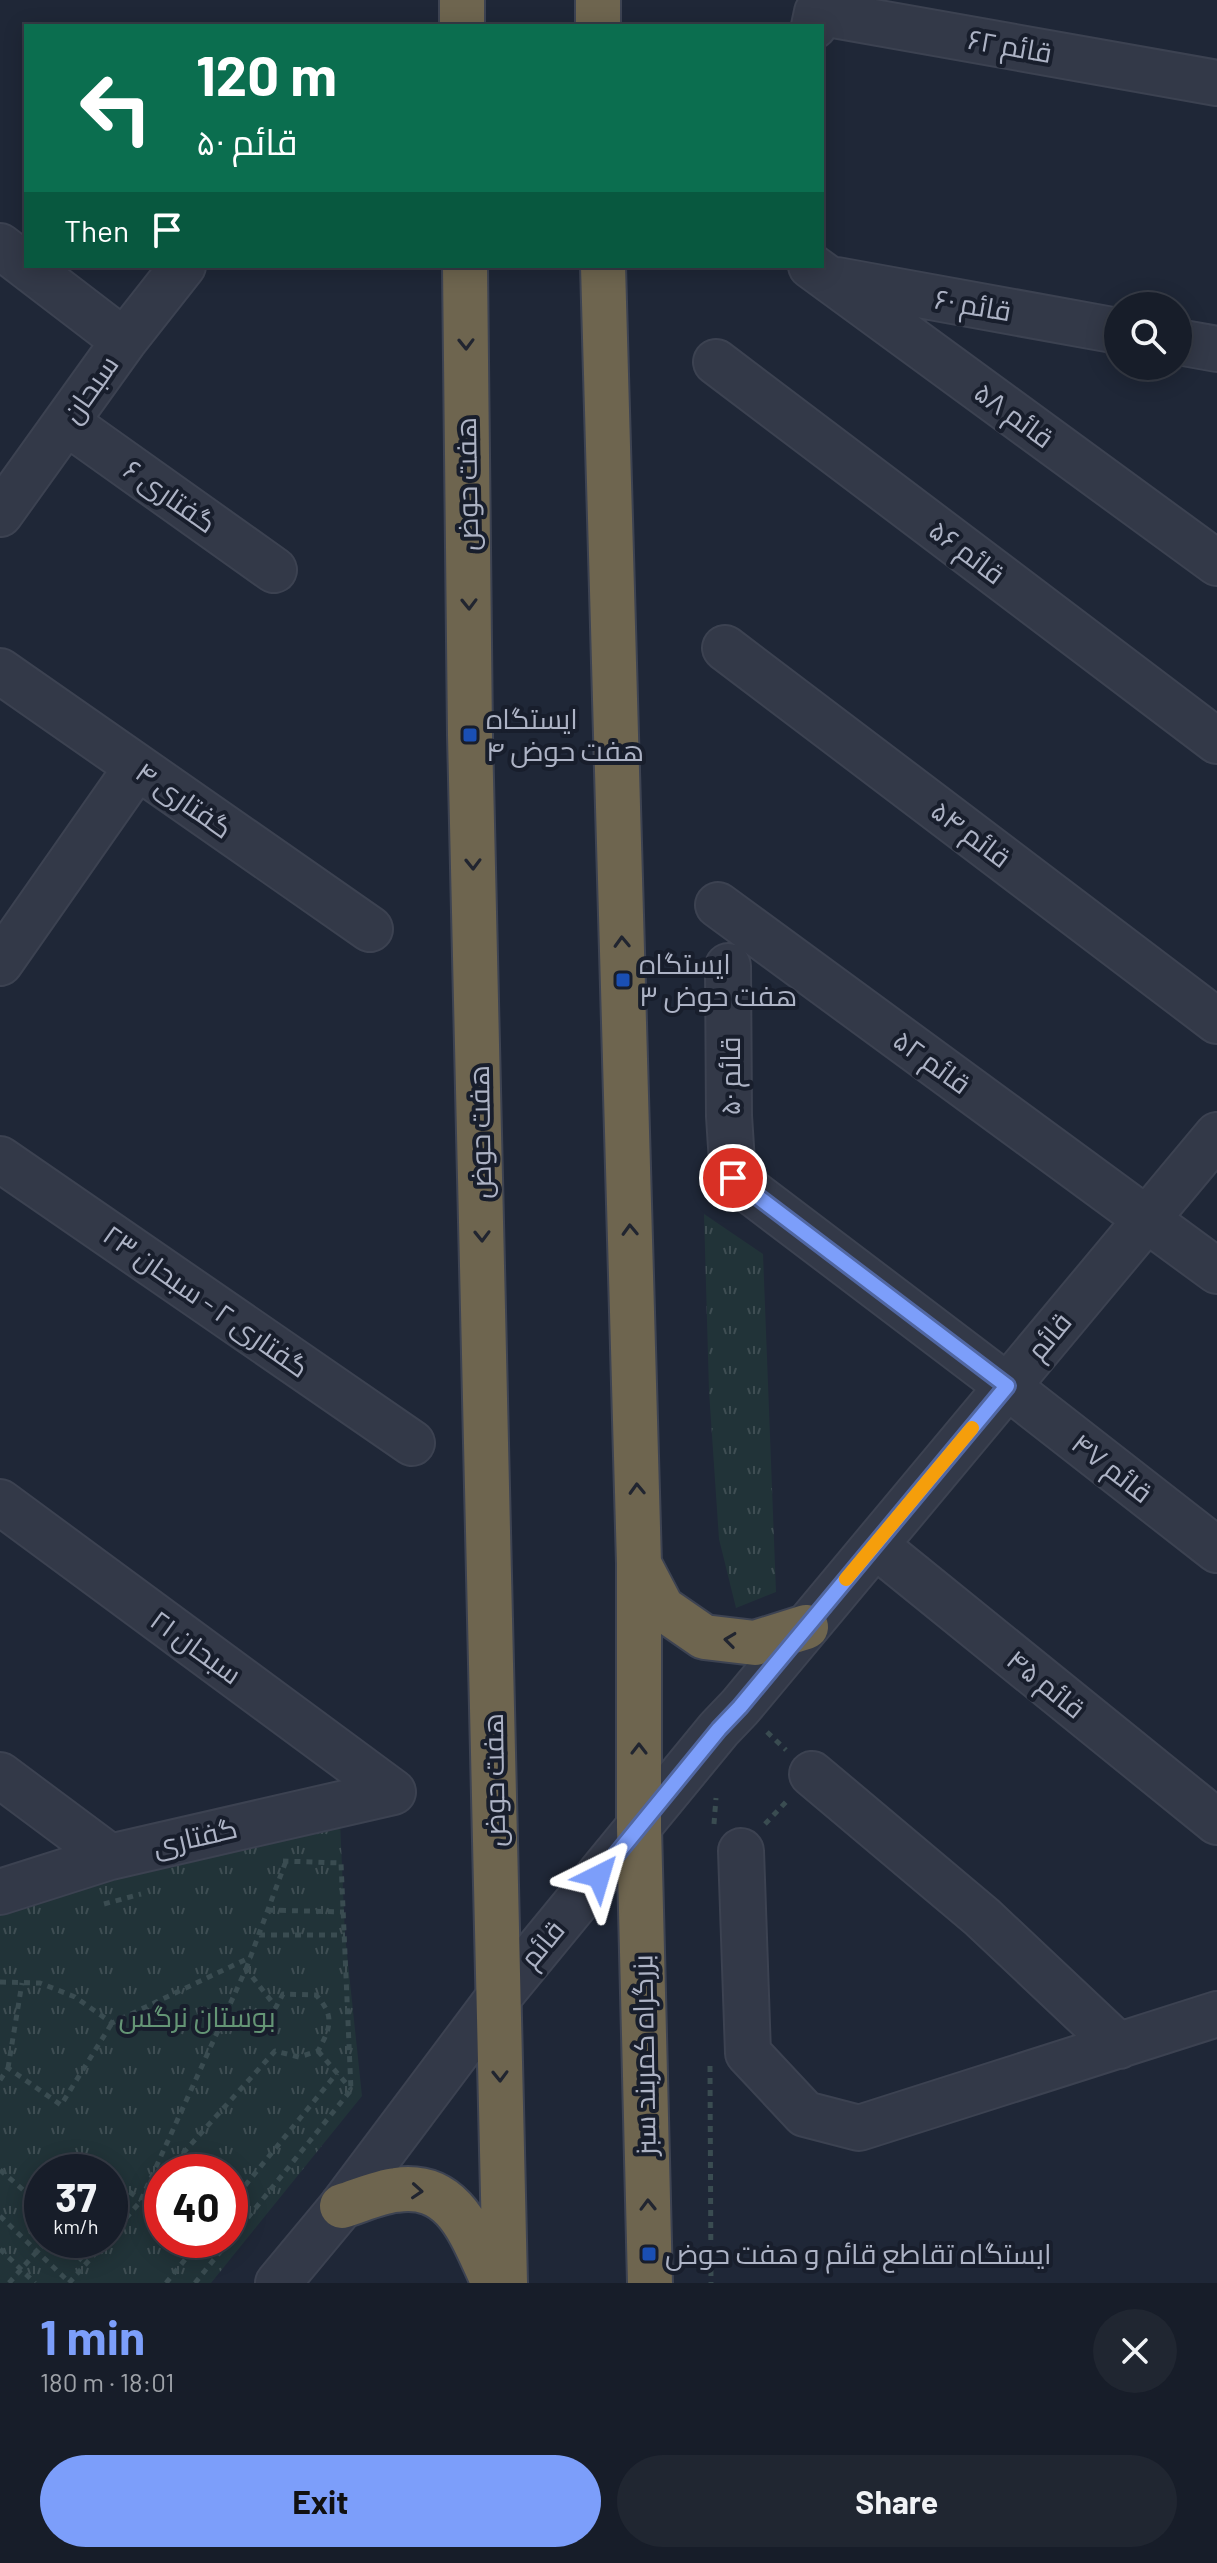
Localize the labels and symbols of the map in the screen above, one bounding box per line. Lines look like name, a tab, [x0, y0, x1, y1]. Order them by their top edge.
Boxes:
street label: قائم ۶۲	[965, 21, 1055, 73]
street label: قائم ۶۰	[932, 281, 1014, 331]
one-way arrow	[457, 338, 475, 351]
street label: سبحان	[54, 348, 125, 430]
street label: قائم ۵۸	[966, 374, 1061, 458]
street label: هفت حوض	[448, 417, 485, 551]
street label: گفتاری ۶	[117, 451, 223, 540]
street label: قائم ۵۶	[921, 512, 1012, 594]
one-way arrow	[460, 598, 478, 611]
place label: ایستگاه هفت حوض ۴	[486, 701, 644, 768]
marker: ایستگاه هفت حوض ۴	[461, 726, 479, 744]
street label: گفتاری ۴	[129, 754, 239, 845]
street label: قائم ۵۴	[923, 792, 1018, 877]
one-way arrow	[465, 858, 482, 871]
one-way arrow	[613, 935, 630, 948]
place label: ایستگاه هفت حوض ۳	[639, 946, 797, 1013]
marker: ایستگاه هفت حوض ۳	[614, 971, 632, 989]
street label: قائم ۵۲	[885, 1022, 978, 1104]
street label: قائم ۵۰	[712, 1036, 750, 1116]
street label: هفت حوض	[461, 1065, 498, 1199]
pin	[699, 1144, 767, 1212]
street label: گفتاری ۲ - سبحان ۲۳	[97, 1217, 316, 1385]
one-way arrow	[621, 1223, 638, 1236]
one-way arrow	[473, 1230, 491, 1243]
street label: قائم	[1019, 1305, 1081, 1368]
street label: قائم ۴۷	[1063, 1425, 1160, 1512]
one-way arrow	[628, 1482, 646, 1495]
street label: سبحان ۲۱	[144, 1602, 249, 1691]
one-way arrow	[723, 1632, 736, 1649]
street label: قائم ۴۵	[998, 1641, 1093, 1728]
street label: هفت حوض	[475, 1713, 512, 1847]
one-way arrow	[630, 1742, 648, 1755]
street label: گفتاری	[149, 1810, 241, 1863]
position arrow	[557, 1834, 641, 1918]
street label: قائم	[512, 1913, 574, 1976]
street label: بزرگراه کمربند سبز	[624, 1954, 662, 2158]
park label: بوستان نرگس	[118, 1999, 276, 2034]
one-way arrow	[491, 2070, 509, 2083]
speed limit sign: 40	[144, 2154, 248, 2258]
one-way arrow	[411, 2182, 424, 2199]
one-way arrow	[639, 2198, 656, 2211]
place label: ایستگاه تقاطع قائم و هفت حوض	[665, 2236, 1051, 2274]
marker: ایستگاه تقاطع قائم و هفت حوض	[640, 2245, 658, 2263]

